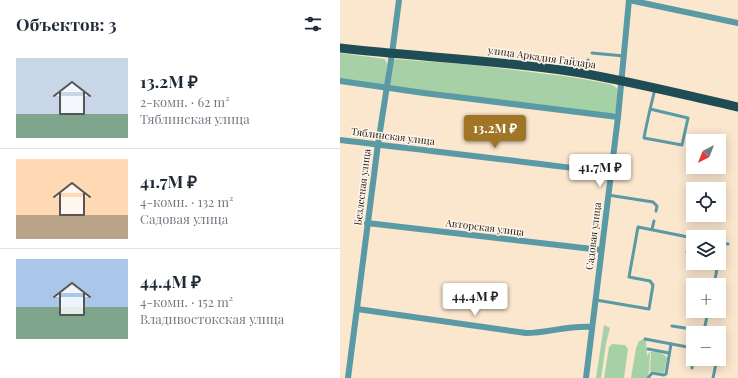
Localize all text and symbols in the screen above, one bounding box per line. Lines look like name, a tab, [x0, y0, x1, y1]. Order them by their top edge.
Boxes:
text: Объектов: 3	[16, 13, 117, 35]
icon: filters	[302, 13, 324, 35]
street label: улица Аркадия Гайдара	[486, 42, 597, 72]
text: 13.2M ₽	[140, 70, 198, 92]
icon: home	[48, 74, 96, 122]
text: 2-комн. · 62 m²	[140, 93, 230, 110]
text: Тяблинская улица	[140, 110, 250, 127]
pin: 13.2M ₽	[458, 115, 532, 149]
text: 13.2M ₽	[473, 119, 517, 136]
street label: Тяблинская улица	[350, 124, 436, 148]
north arrow	[686, 134, 726, 174]
map controls	[686, 134, 726, 366]
street label: Безлесная улица	[350, 148, 374, 226]
pin: 41.7M ₽	[563, 154, 637, 188]
text: 41.7M ₽	[578, 158, 622, 175]
text: 41.7M ₽	[140, 170, 197, 192]
icon: home	[48, 175, 96, 223]
button: locate	[686, 182, 726, 222]
text: 4-комн. · 132 m²	[140, 193, 233, 210]
street label: Садовая улица	[582, 201, 604, 271]
text: Садовая улица	[140, 210, 228, 227]
street label: Авторская улица	[444, 215, 525, 239]
button: layers	[686, 230, 726, 270]
text: 44.4M ₽	[140, 270, 201, 292]
icon: home	[48, 275, 96, 323]
button: +	[686, 278, 726, 318]
pin: 44.4M ₽	[438, 283, 512, 317]
text: 44.4M ₽	[452, 287, 498, 304]
text: 4-комн. · 152 m²	[140, 293, 233, 310]
text: Владивостокская улица	[140, 310, 284, 327]
button: −	[686, 326, 726, 366]

